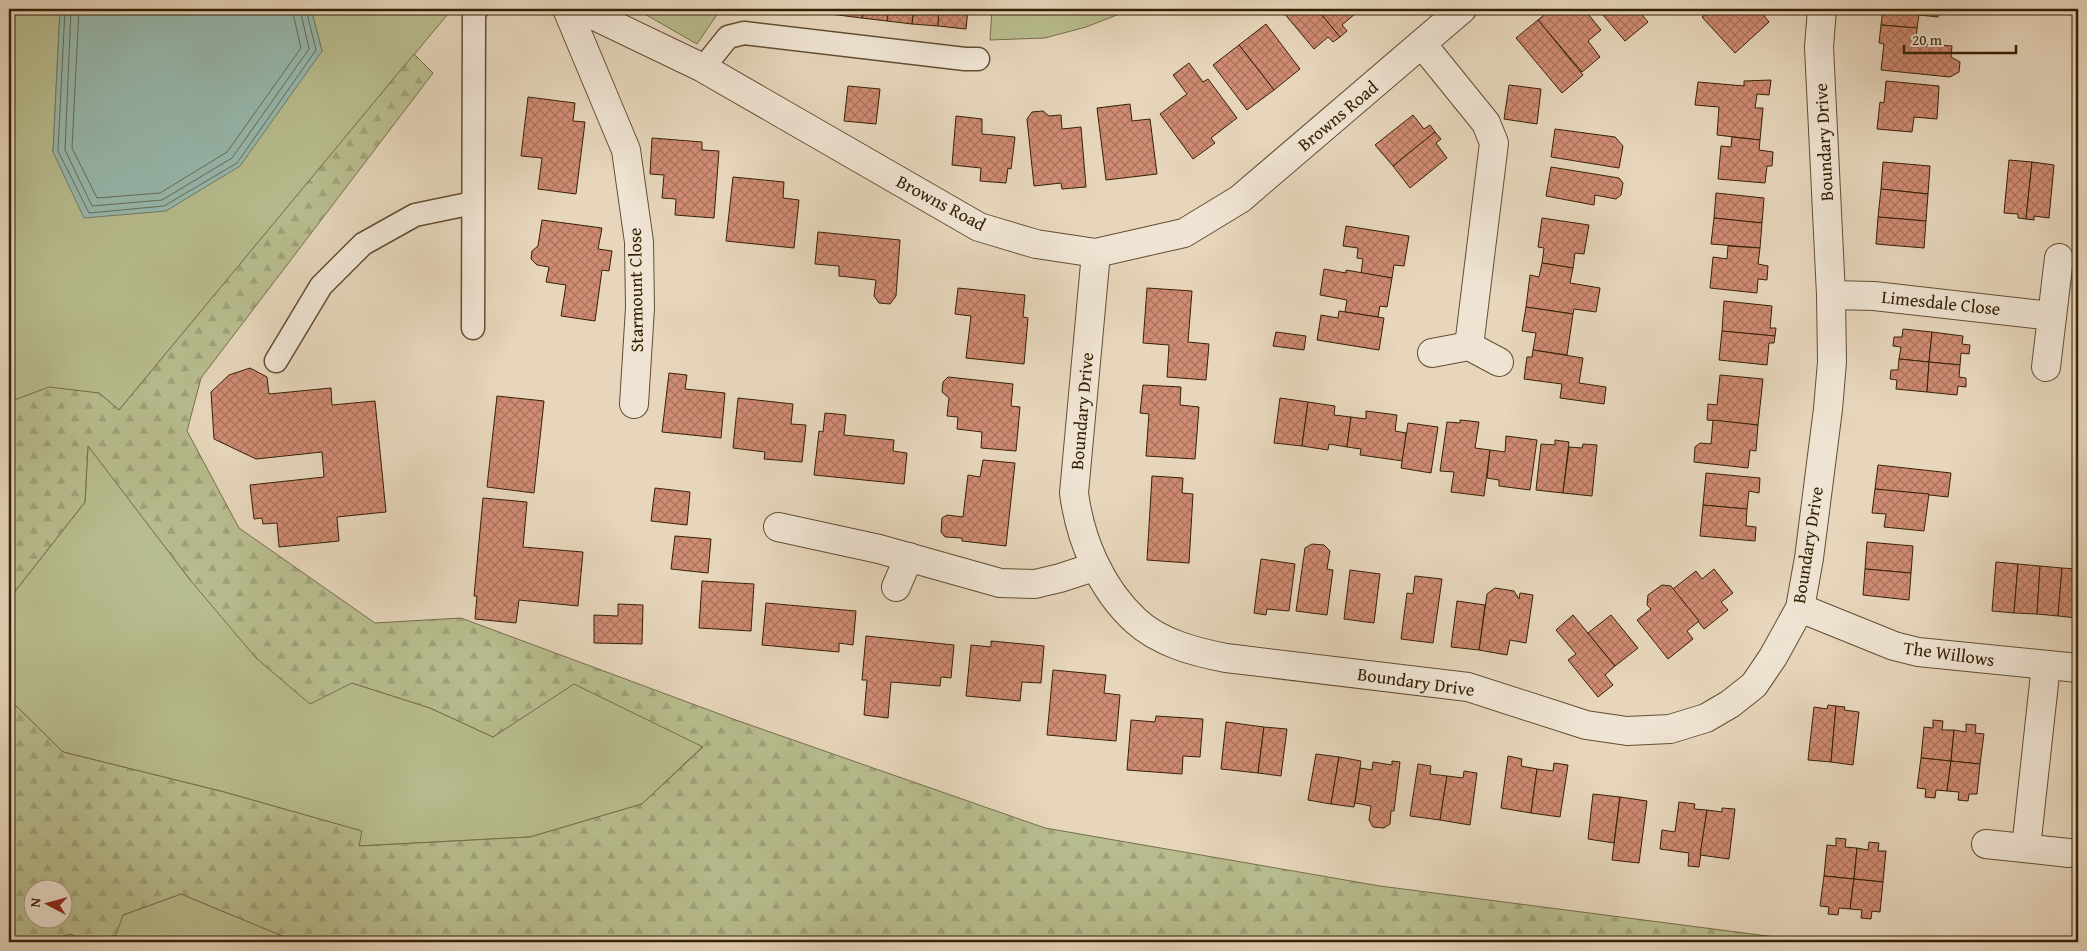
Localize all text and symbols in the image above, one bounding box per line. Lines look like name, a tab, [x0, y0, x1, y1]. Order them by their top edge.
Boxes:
scale bar	[1904, 22, 2017, 54]
text: 20 m	[1912, 29, 1943, 50]
street label: Browns Road	[1291, 74, 1384, 157]
street label: Boundary Drive	[1807, 82, 1840, 202]
street label: Browns Road	[892, 168, 991, 238]
street label: Starmount Close	[621, 227, 650, 353]
street label: Limesdale Close	[1880, 283, 2002, 322]
street label: Boundary Drive	[1063, 351, 1100, 471]
street label: Boundary Drive	[1785, 484, 1830, 605]
street label: The Willows	[1902, 634, 1996, 673]
street label: Boundary Drive	[1356, 660, 1476, 703]
north arrow	[22, 878, 72, 928]
text: N	[25, 896, 46, 908]

